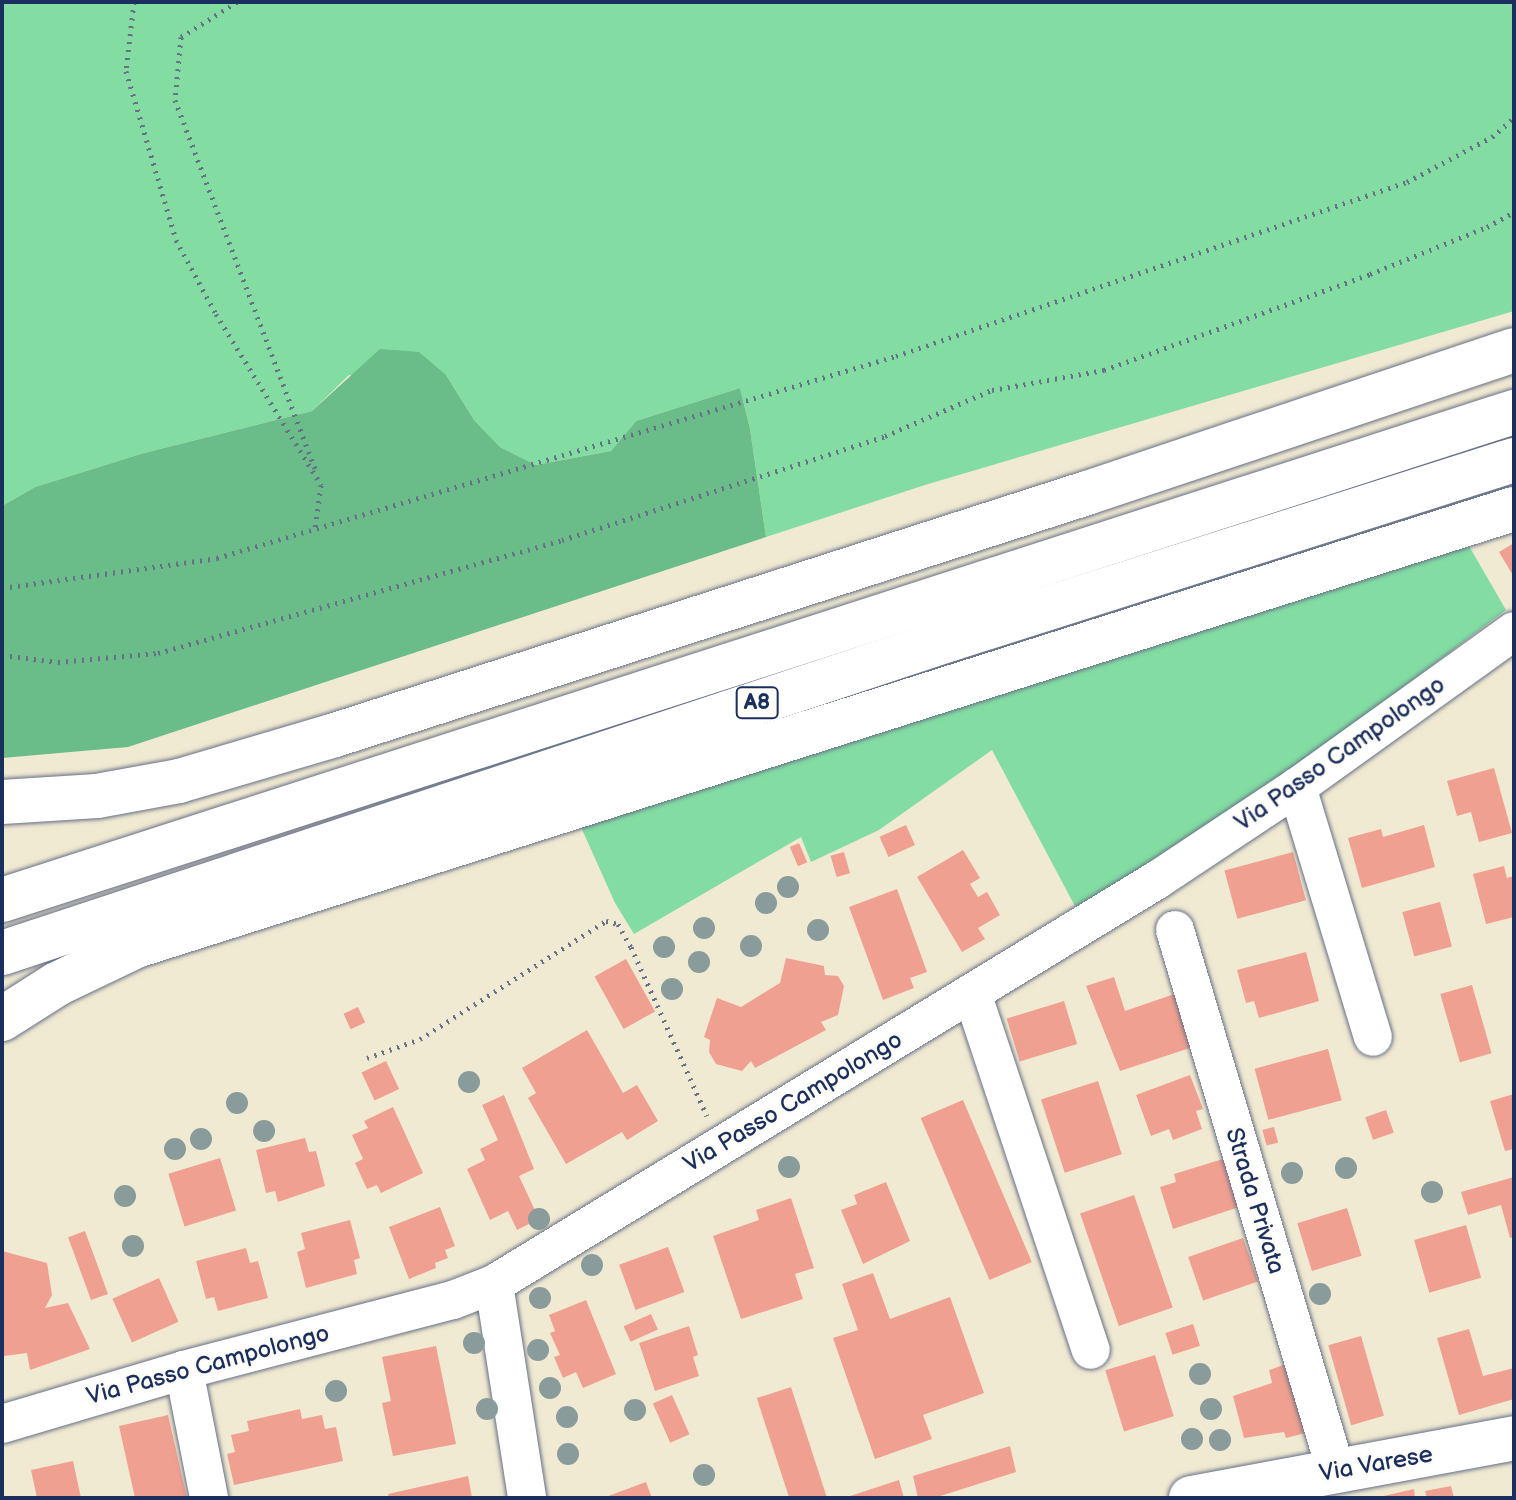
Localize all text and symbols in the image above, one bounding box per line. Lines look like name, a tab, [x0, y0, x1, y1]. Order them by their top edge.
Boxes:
street label: Via Passo Campolongo	[1229, 670, 1451, 838]
road number: A8	[735, 685, 779, 721]
street label: Via Passo Campolongo	[678, 1025, 908, 1179]
street label: Strada Privata	[1219, 1125, 1291, 1277]
street label: Via Passo Campolongo	[84, 1319, 332, 1411]
street label: Via Varese	[1317, 1440, 1435, 1488]

